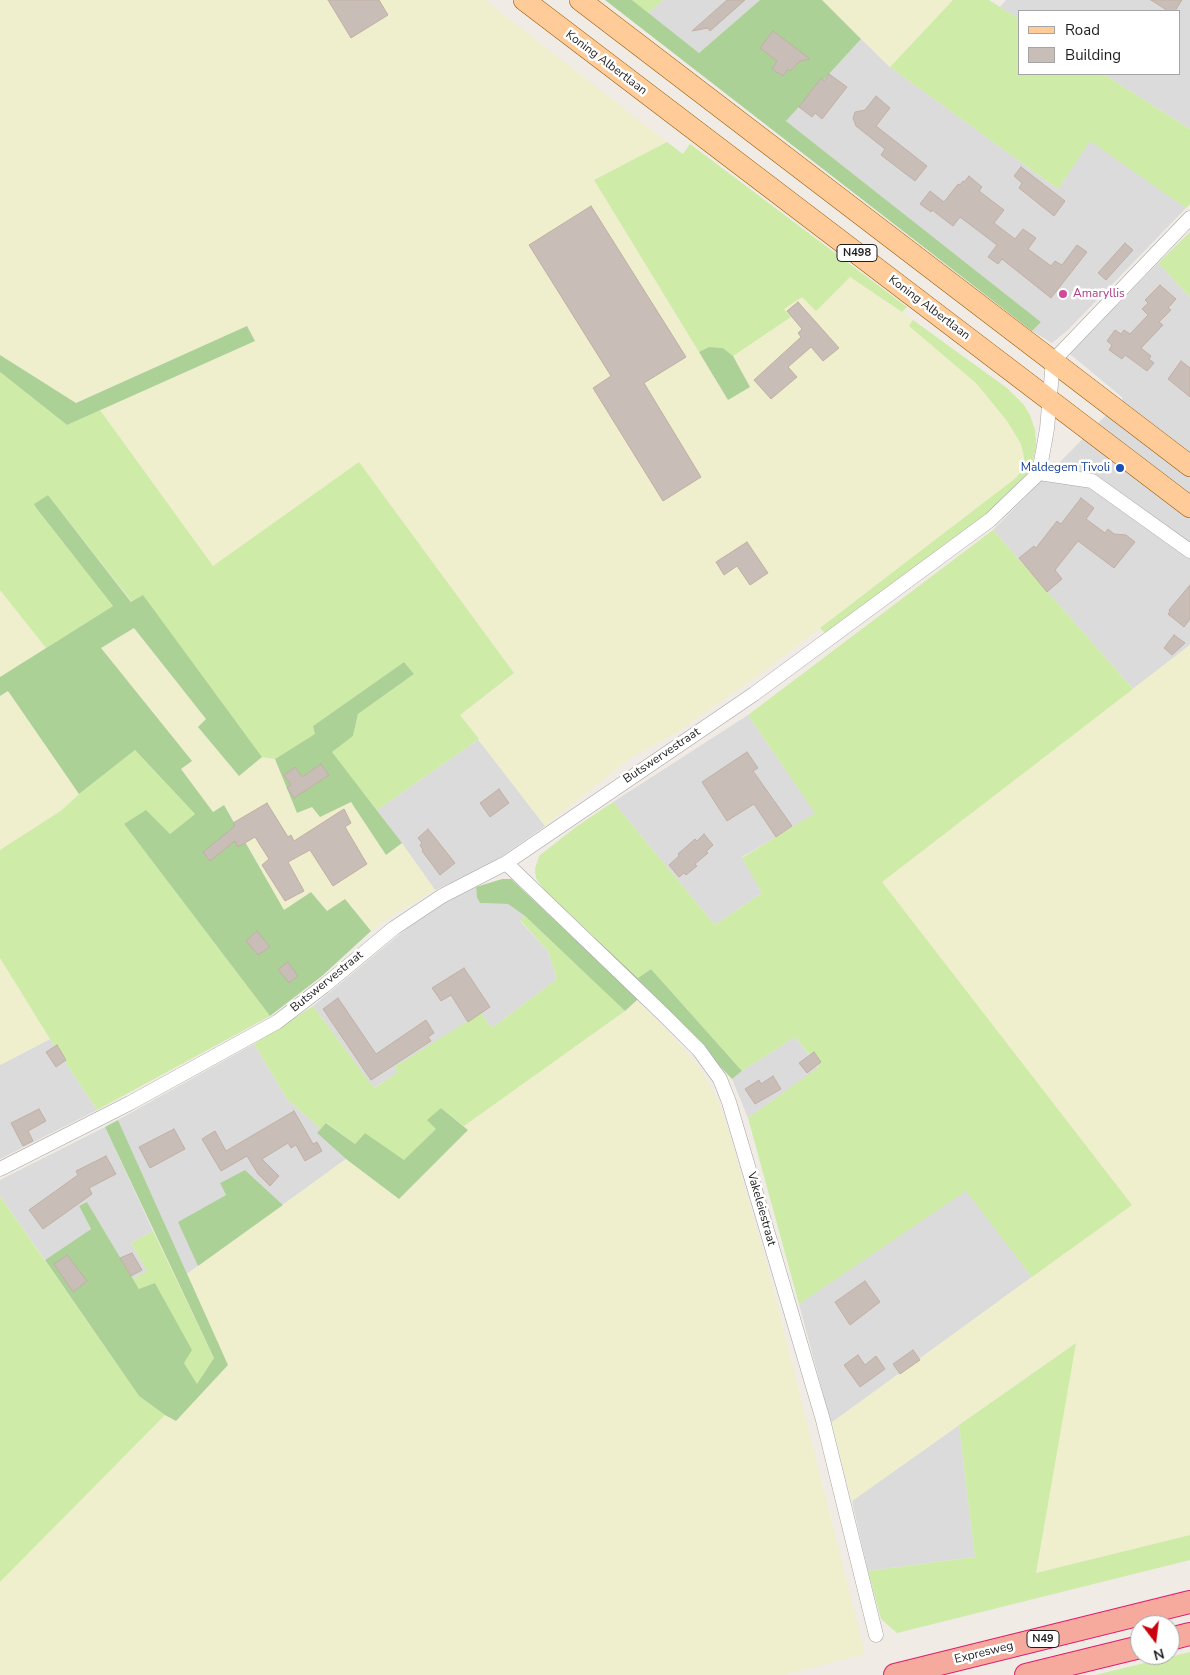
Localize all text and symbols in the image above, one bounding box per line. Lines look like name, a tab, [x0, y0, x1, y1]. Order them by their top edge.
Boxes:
legend	[1018, 10, 1180, 75]
text: Road	[1065, 20, 1100, 40]
street label: Koning Albertlaan	[562, 28, 650, 98]
text: Building	[1065, 45, 1121, 65]
road number: N498	[837, 244, 877, 262]
street label: Koning Albertlaan	[885, 273, 973, 343]
place label: Amaryllis	[1073, 287, 1125, 301]
marker: Amaryllis	[1057, 288, 1069, 300]
place label: Maldegem Tivoli	[1021, 461, 1110, 475]
marker: Maldegem Tivoli	[1114, 462, 1126, 474]
street label: Butswervestraat	[621, 725, 703, 787]
street label: Butswervestraat	[288, 948, 366, 1016]
street label: Vakeleiestraat	[744, 1170, 778, 1248]
north arrow	[1130, 1615, 1180, 1665]
road number: N49	[1027, 1630, 1059, 1648]
street label: Expresweg	[953, 1639, 1015, 1667]
text: N	[1151, 1643, 1166, 1665]

